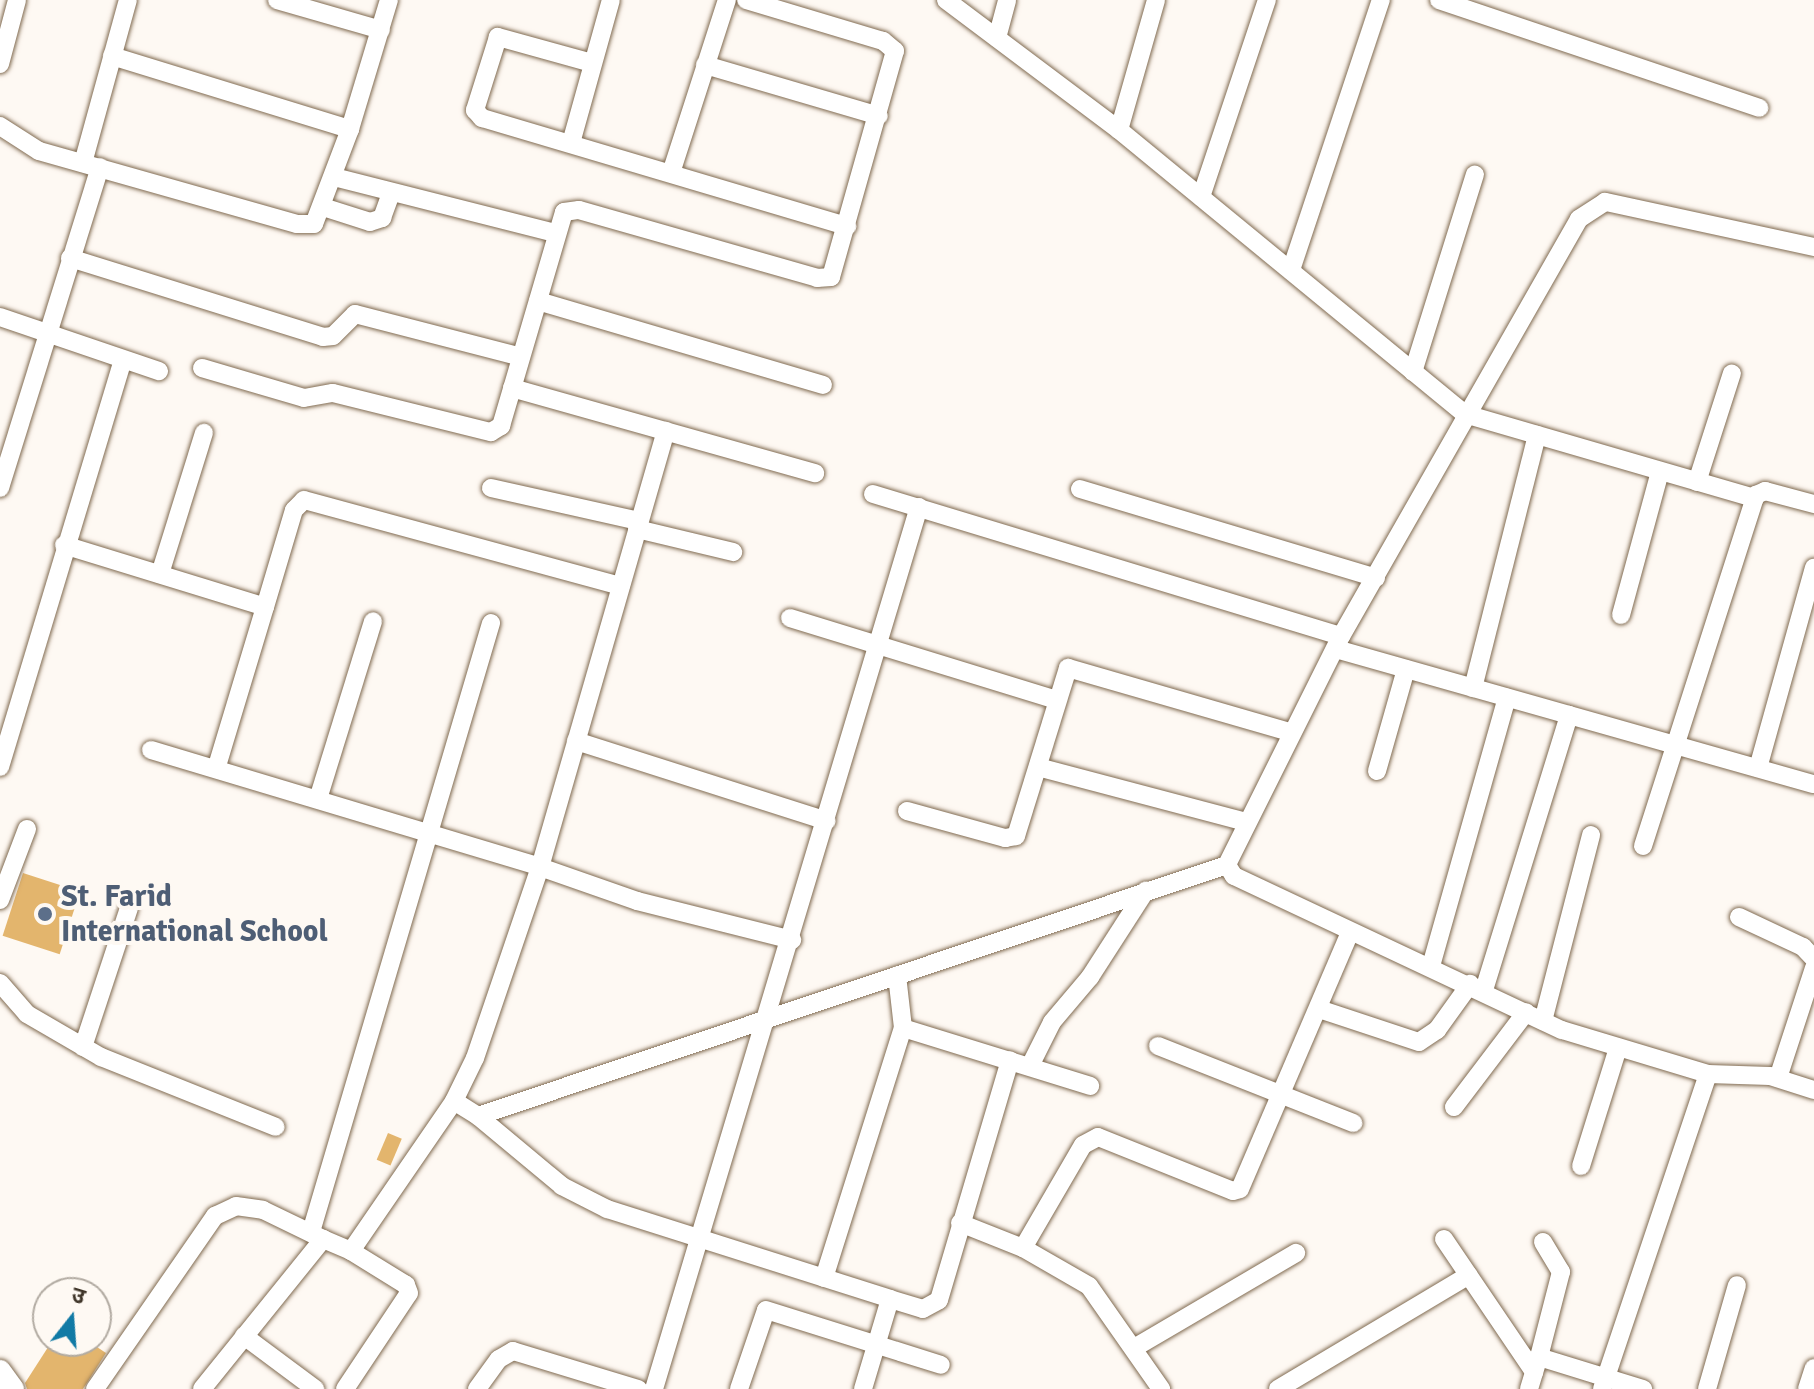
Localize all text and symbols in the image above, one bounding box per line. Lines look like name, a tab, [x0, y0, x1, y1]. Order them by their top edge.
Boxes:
place label: St. Farid International School	[61, 879, 328, 950]
marker: St. Farid International School	[36, 905, 54, 923]
north arrow	[32, 1277, 112, 1357]
text: उ	[68, 1281, 89, 1310]

